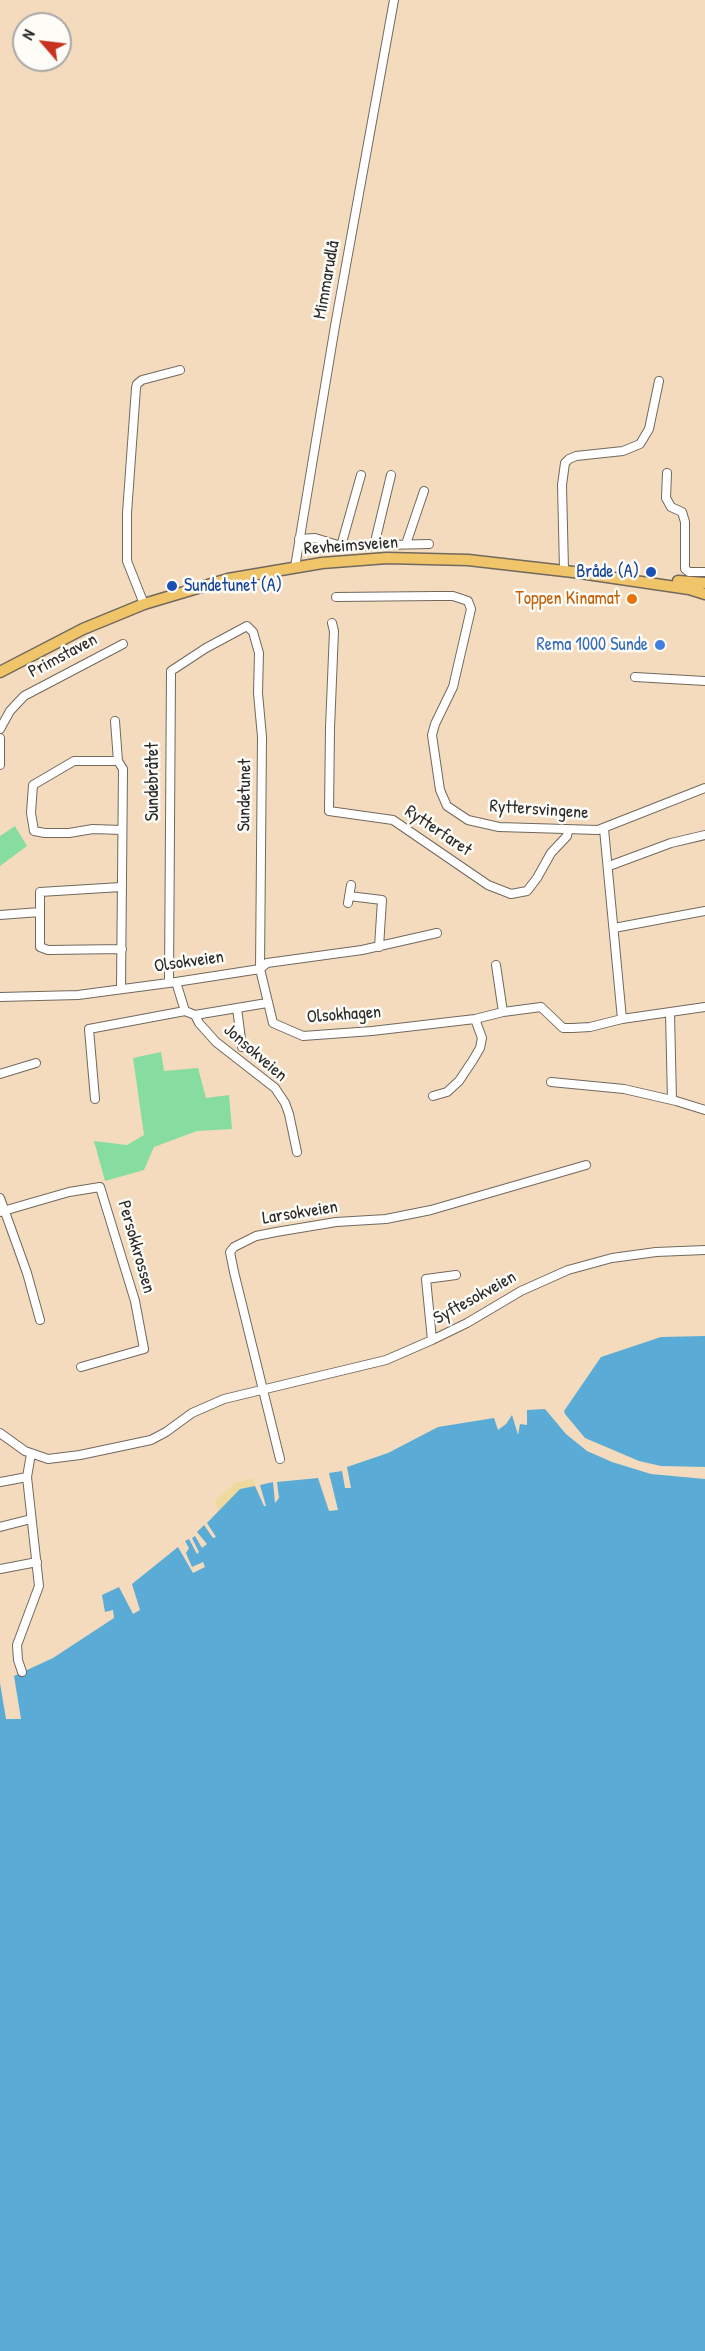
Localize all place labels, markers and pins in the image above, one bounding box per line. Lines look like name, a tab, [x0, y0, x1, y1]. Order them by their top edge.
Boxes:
place label: Bråde (A)	[576, 561, 639, 583]
marker: Bråde (A)	[644, 565, 658, 579]
place label: Sundetunet (A)	[184, 575, 282, 597]
marker: Sundetunet (A)	[165, 579, 179, 593]
place label: Toppen Kinamat	[515, 588, 620, 610]
marker: Toppen Kinamat	[625, 592, 639, 606]
place label: Rema 1000 Sunde	[537, 634, 648, 656]
marker: Rema 1000 Sunde	[653, 638, 667, 652]

